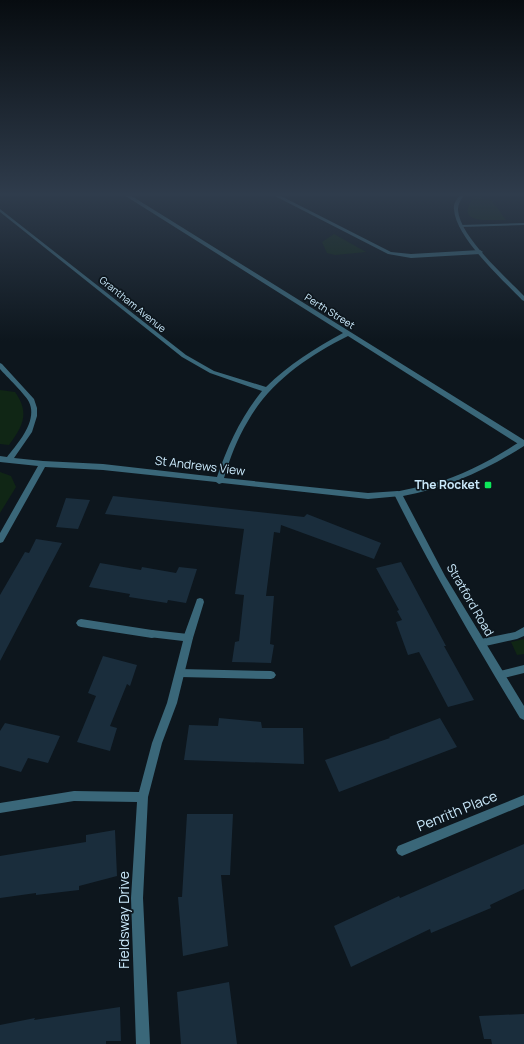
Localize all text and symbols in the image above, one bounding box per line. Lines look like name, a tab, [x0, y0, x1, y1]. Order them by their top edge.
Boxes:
street label: Grantham Avenue	[97, 273, 169, 335]
street label: Perth Street	[302, 290, 358, 332]
street label: St Andrews View	[154, 452, 246, 479]
place label: The Rocket	[415, 476, 480, 493]
marker: The Rocket	[483, 480, 493, 490]
street label: Stratford Road	[443, 560, 498, 639]
street label: Penrith Place	[414, 786, 500, 835]
street label: Fieldsway Drive	[114, 871, 133, 969]

